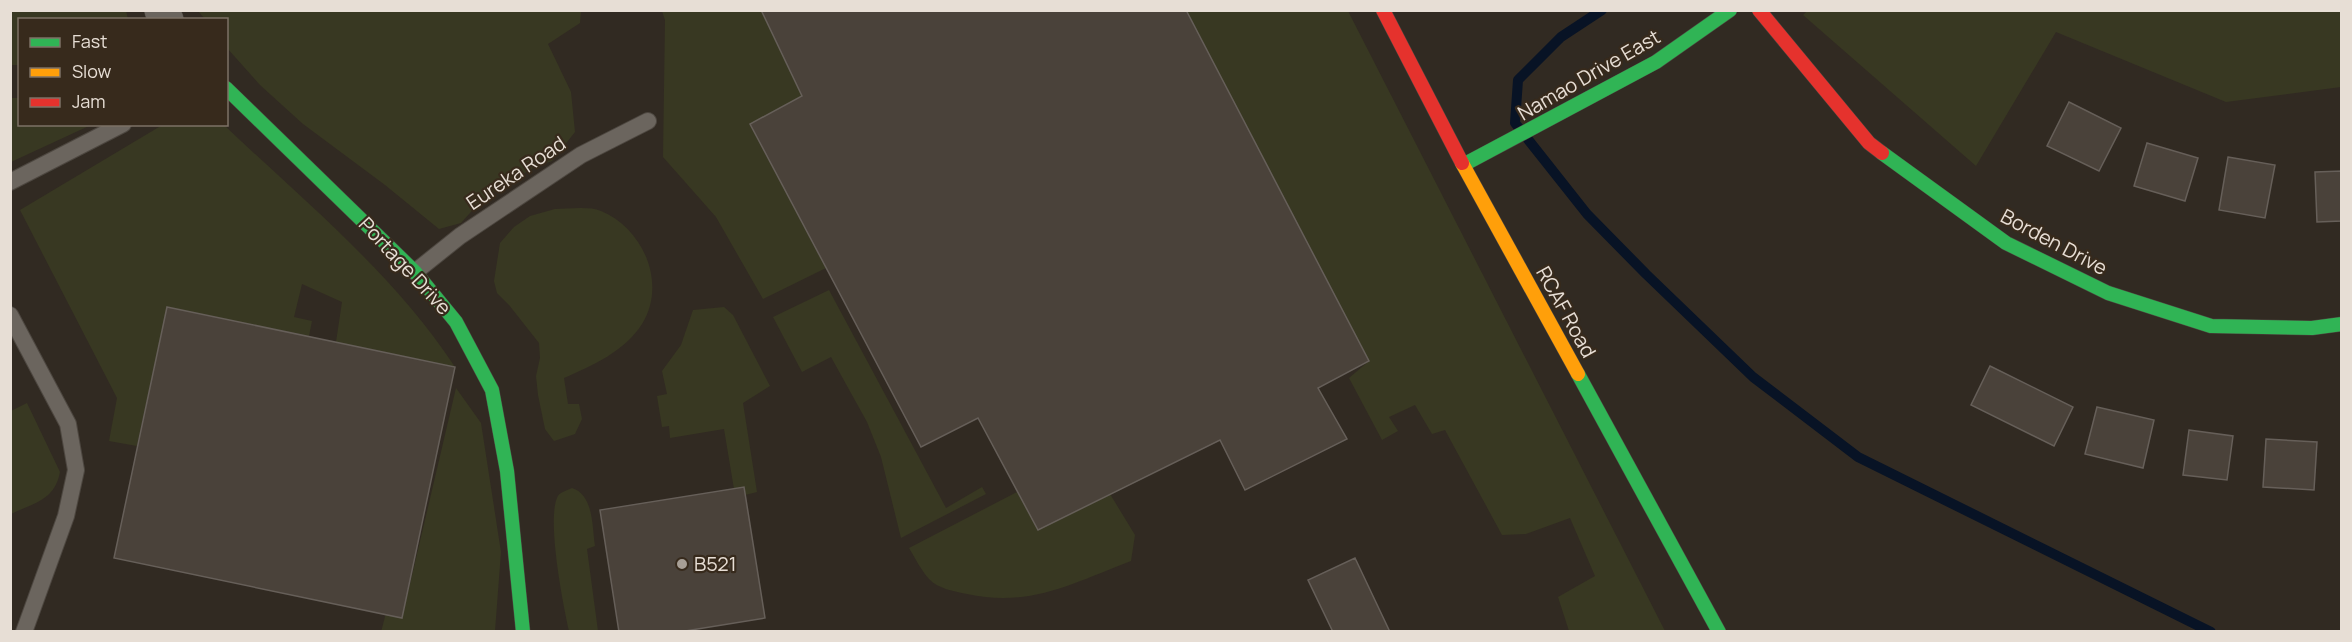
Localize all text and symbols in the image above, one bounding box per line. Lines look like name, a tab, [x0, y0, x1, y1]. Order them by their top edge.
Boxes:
legend	[18, 18, 228, 126]
street label: Namao Drive East	[1513, 23, 1665, 126]
text: Fast	[72, 29, 107, 53]
text: Slow	[72, 59, 112, 83]
text: Jam	[72, 89, 106, 113]
street label: Eureka Road	[461, 129, 571, 216]
street label: Borden Drive	[1996, 202, 2112, 281]
street label: Portage Drive	[353, 211, 458, 320]
street label: RCAF Road	[1530, 261, 1603, 362]
place label: B521	[694, 550, 736, 577]
marker: B521	[675, 557, 689, 571]

